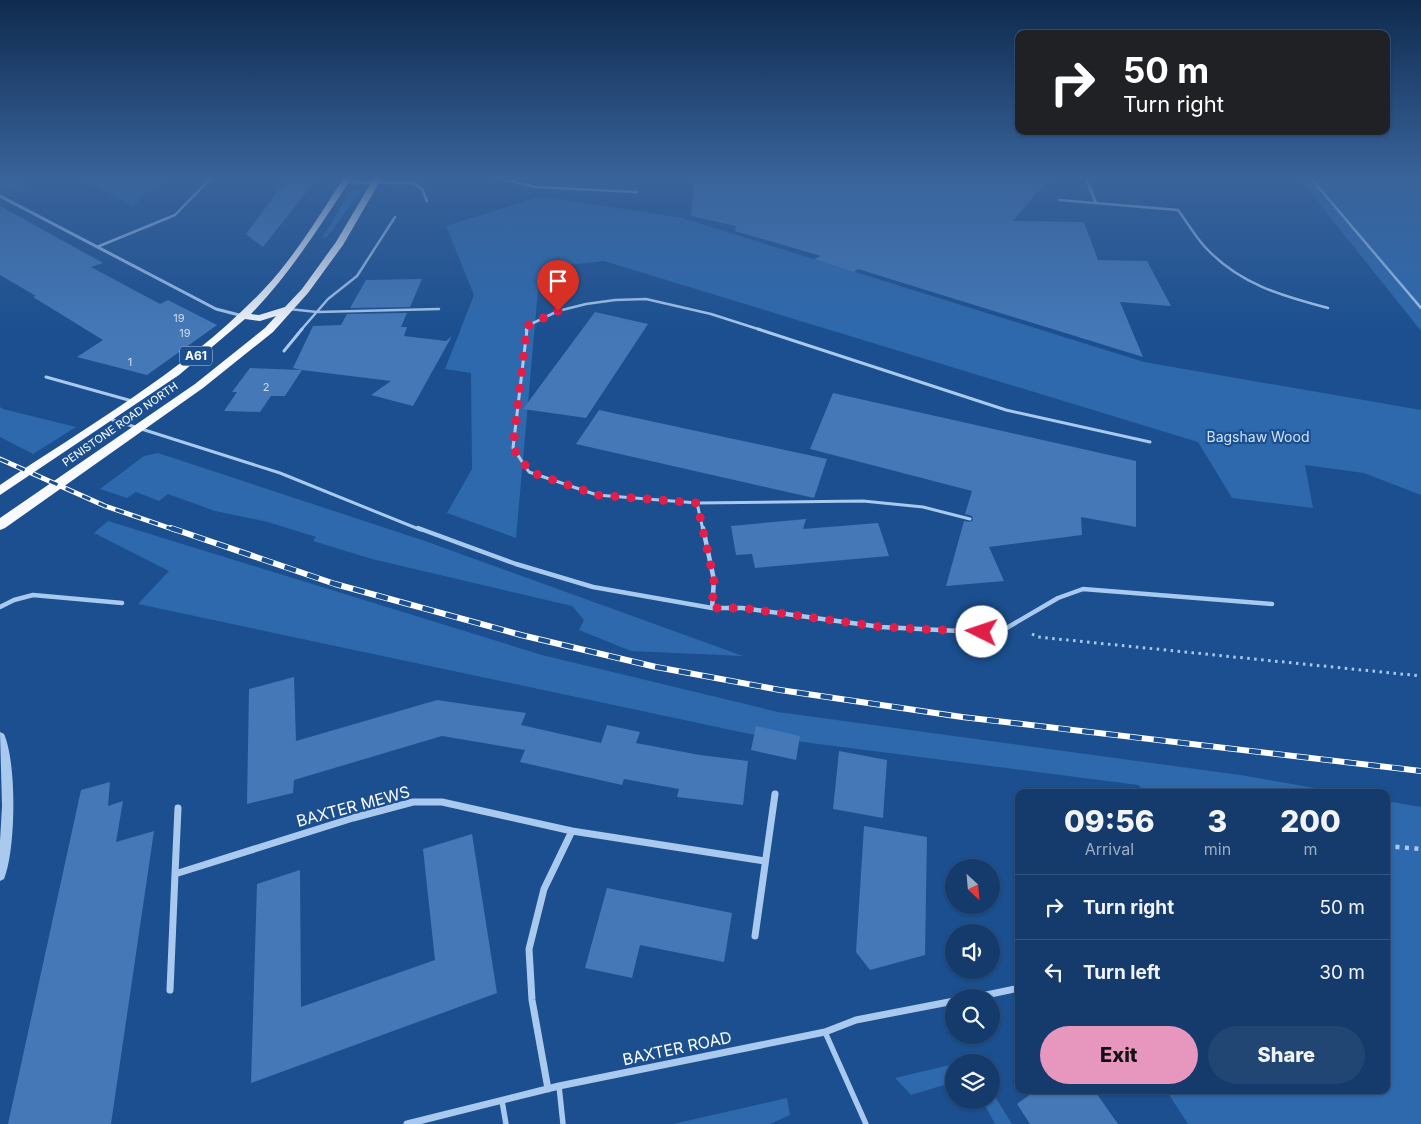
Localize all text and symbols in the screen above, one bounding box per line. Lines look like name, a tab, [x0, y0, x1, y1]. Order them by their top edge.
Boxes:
text: 50 m	[1123, 49, 1209, 91]
icon: right	[1040, 50, 1105, 115]
text: Turn right	[1123, 91, 1224, 117]
pin	[537, 260, 579, 311]
icon: arrive	[544, 267, 572, 295]
house number: 19	[173, 311, 185, 325]
house number: 19	[179, 326, 191, 340]
road number: A61	[180, 346, 212, 366]
house number: 1	[128, 355, 132, 369]
street label: PENISTONE ROAD NORTH	[60, 379, 180, 469]
house number: 2	[263, 380, 269, 394]
park label: Bagshaw Wood	[1207, 428, 1309, 445]
position arrow	[955, 605, 1007, 657]
street label: BAXTER MEWS	[294, 781, 412, 831]
text: 09:56	[1064, 803, 1155, 839]
text: 3	[1208, 803, 1227, 839]
text: 200	[1280, 803, 1341, 839]
text: Arrival	[1085, 839, 1134, 859]
text: min	[1204, 839, 1231, 859]
text: m	[1304, 839, 1318, 859]
north arrow	[945, 859, 1000, 914]
map controls	[945, 859, 1000, 1109]
icon: right	[1040, 893, 1068, 921]
text: Turn right	[1083, 896, 1174, 919]
text: 50 m	[1319, 896, 1365, 919]
button: sound	[945, 924, 1000, 979]
icon: left	[1040, 958, 1068, 986]
text: Turn left	[1083, 961, 1161, 984]
text: 30 m	[1319, 961, 1365, 984]
button: search	[945, 989, 1000, 1044]
button: Exit	[1040, 1026, 1198, 1084]
button: Share	[1208, 1026, 1365, 1084]
street label: BAXTER ROAD	[621, 1027, 733, 1069]
button: layers	[945, 1054, 1000, 1109]

